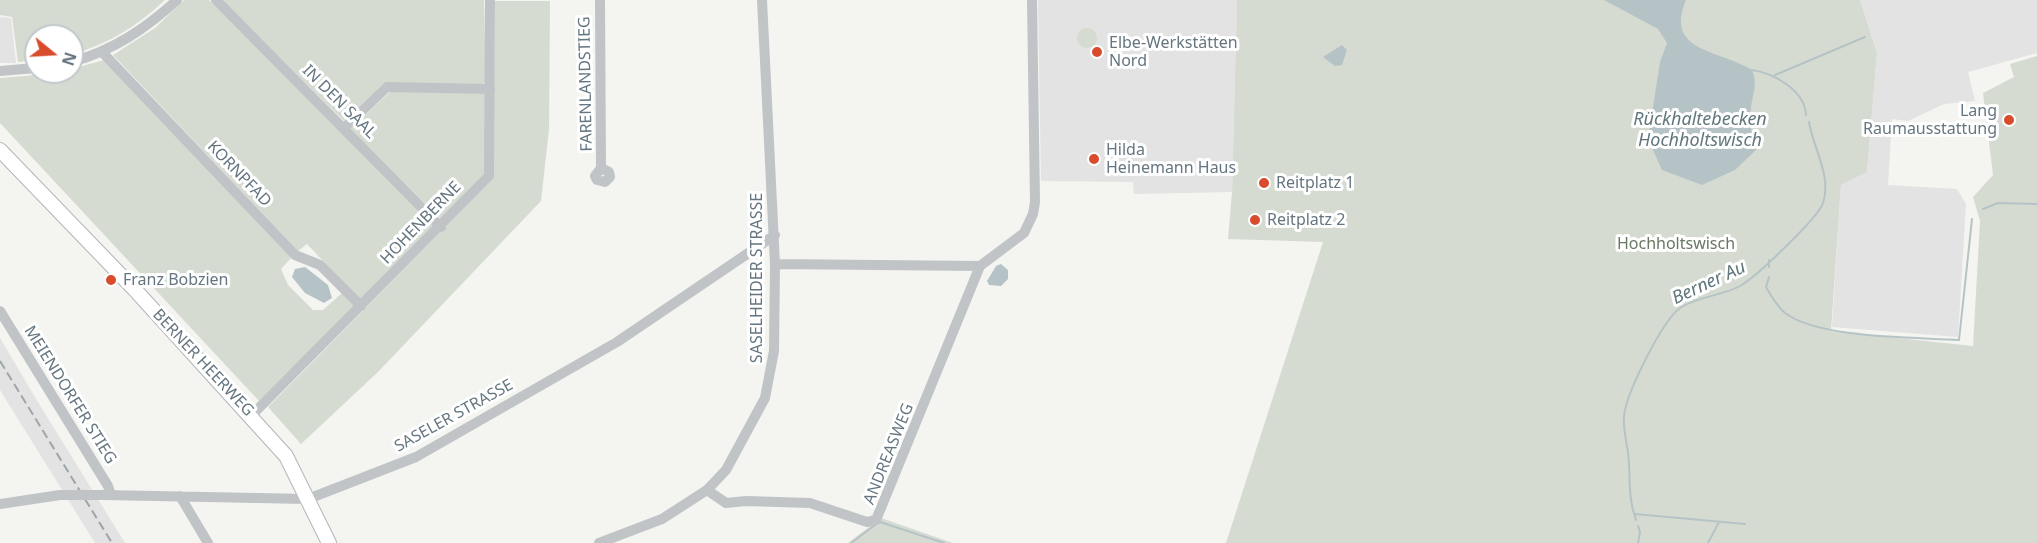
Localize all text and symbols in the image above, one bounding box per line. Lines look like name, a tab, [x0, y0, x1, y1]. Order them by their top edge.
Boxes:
street label: FARENLANDSTIEG	[575, 16, 597, 152]
north arrow	[24, 24, 84, 84]
place label: Elbe-Werkstätten Nord	[1109, 33, 1238, 71]
marker: Elbe-Werkstätten Nord	[1090, 45, 1104, 59]
text: N	[57, 49, 82, 69]
street label: IN DEN SAAL	[298, 61, 380, 143]
place label: Lang Raumausstattung	[1863, 101, 1997, 139]
water label: Rückhaltebecken Hochholtswisch	[1633, 109, 1767, 152]
marker: Lang Raumausstattung	[2002, 113, 2016, 127]
street label: KORNPFAD	[203, 137, 275, 211]
place label: Hilda Heinemann Haus	[1106, 140, 1236, 178]
marker: Hilda Heinemann Haus	[1087, 152, 1101, 166]
place label: Reitplatz 1	[1276, 173, 1354, 193]
marker: Reitplatz 1	[1257, 176, 1271, 190]
street label: HOHENBERNE	[377, 178, 465, 268]
street label: SASELHEIDER STRASSE	[747, 193, 767, 363]
place label: Reitplatz 2	[1267, 210, 1345, 230]
marker: Reitplatz 2	[1248, 213, 1262, 227]
park label: Hochholtswisch	[1617, 234, 1735, 254]
water label: Berner Au	[1669, 257, 1749, 309]
place label: Franz Bobzien	[123, 270, 228, 290]
marker: Franz Bobzien	[104, 273, 118, 287]
street label: BERNER HEERWEG	[148, 305, 258, 421]
street label: MEIENDORFER STIEG	[20, 323, 120, 467]
street label: SASELER STRASSE	[391, 376, 517, 456]
street label: ANDREASWEG	[860, 401, 918, 507]

